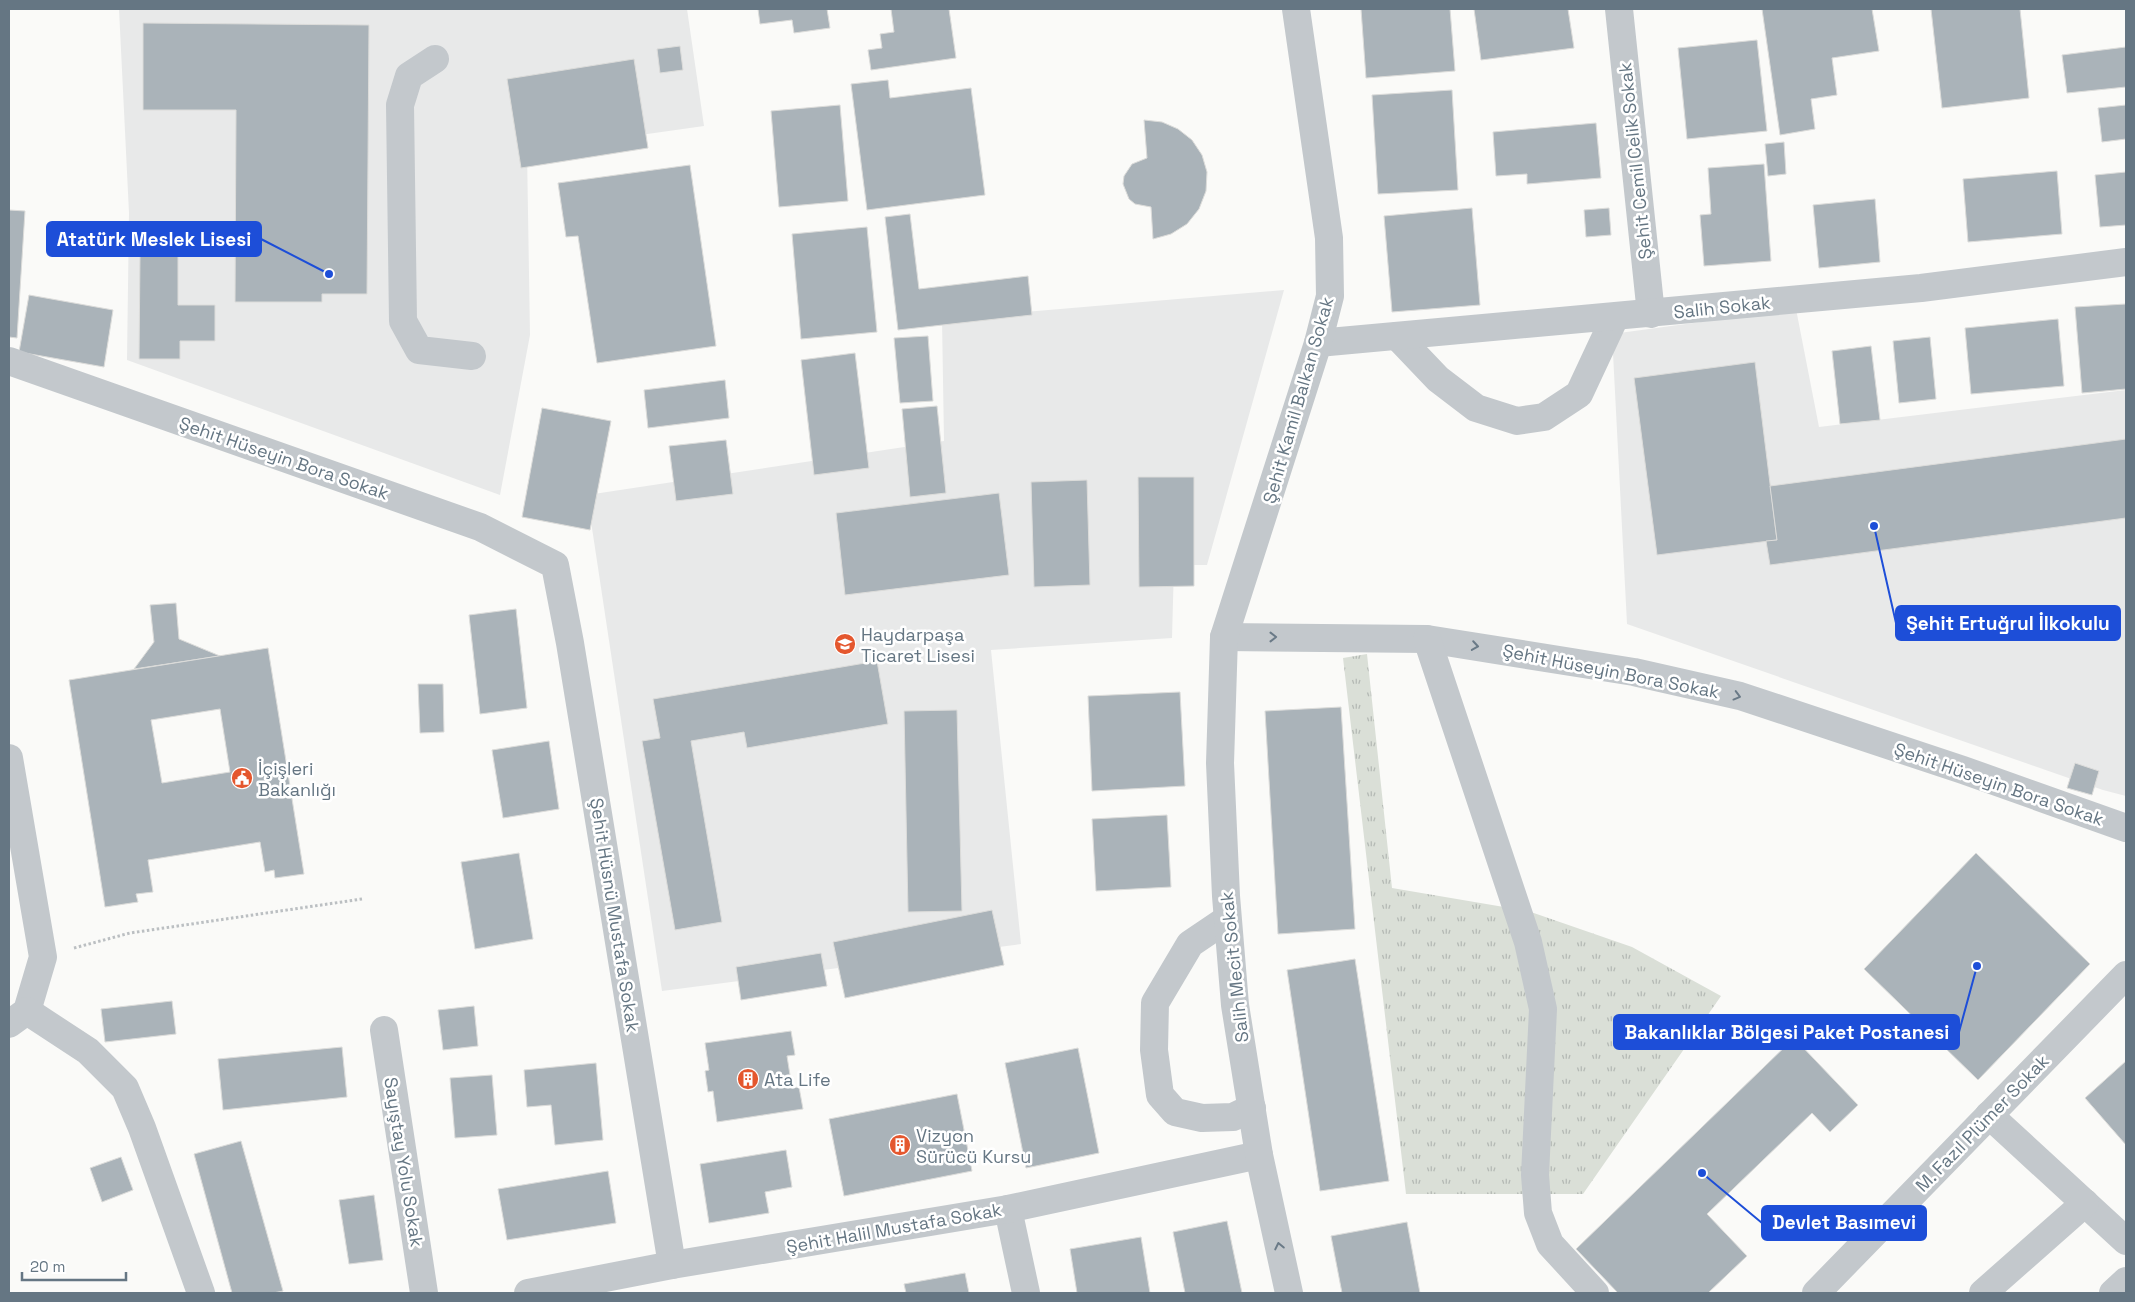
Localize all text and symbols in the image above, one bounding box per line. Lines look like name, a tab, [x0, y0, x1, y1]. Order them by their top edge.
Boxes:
street label: Şehit Cemil Celik Sokak	[1613, 61, 1657, 261]
callout: Atatürk Meslek Lisesi	[47, 222, 261, 256]
text: Atatürk Meslek Lisesi	[57, 227, 251, 252]
street label: Salih Sokak	[1672, 290, 1772, 324]
street label: Şehit Kamil Balkan Sokak	[1257, 294, 1339, 506]
street label: Şehit Hüseyin Bora Sokak	[176, 411, 392, 505]
callout: Şehit Ertuğrul İlkokulu	[1896, 606, 2120, 640]
text: Şehit Ertuğrul İlkokulu	[1906, 611, 2110, 636]
place label: Haydarpaşa Ticaret Lisesi	[861, 623, 975, 667]
school or university icon: Haydarpaşa Ticaret Lisesi	[833, 632, 857, 656]
one-way arrow	[1269, 632, 1277, 643]
street label: Şehit Hüseyin Bora Sokak	[1501, 639, 1722, 703]
one-way arrow	[1470, 641, 1479, 651]
one-way arrow	[1733, 690, 1741, 700]
street label: Şehit Hüseyin Bora Sokak	[1891, 737, 2107, 831]
place label: İçişleri Bakanlığı	[258, 757, 336, 801]
public building icon: İçişleri Bakanlığı	[230, 766, 254, 790]
street label: Şehit Hüsnü Mustafa Sokak	[585, 796, 645, 1034]
street label: Salih Mecit Sokak	[1215, 890, 1253, 1044]
callout: Bakanlıklar Bölgesi Paket Postanesi	[1614, 1015, 1959, 1049]
text: Bakanlıklar Bölgesi Paket Postanesi	[1625, 1020, 1949, 1045]
street label: M. Fazıl Plümer Sokak	[1910, 1049, 2054, 1197]
building icon: Ata Life	[736, 1067, 760, 1091]
place label: Ata Life	[764, 1068, 831, 1091]
street label: Sayıştay Yolu Sokak	[379, 1075, 429, 1249]
place label: Vizyon Sürücü Kursu	[916, 1124, 1031, 1168]
building icon: Vizyon Sürücü Kursu	[888, 1133, 912, 1157]
street label: Şehit Halil Mustafa Sokak	[784, 1198, 1004, 1258]
callout: Devlet Basımevi	[1762, 1206, 1926, 1240]
text: Devlet Basımevi	[1772, 1210, 1916, 1235]
one-way arrow	[1274, 1241, 1285, 1250]
scale bar	[22, 1250, 126, 1282]
text: 20 m	[30, 1257, 65, 1276]

